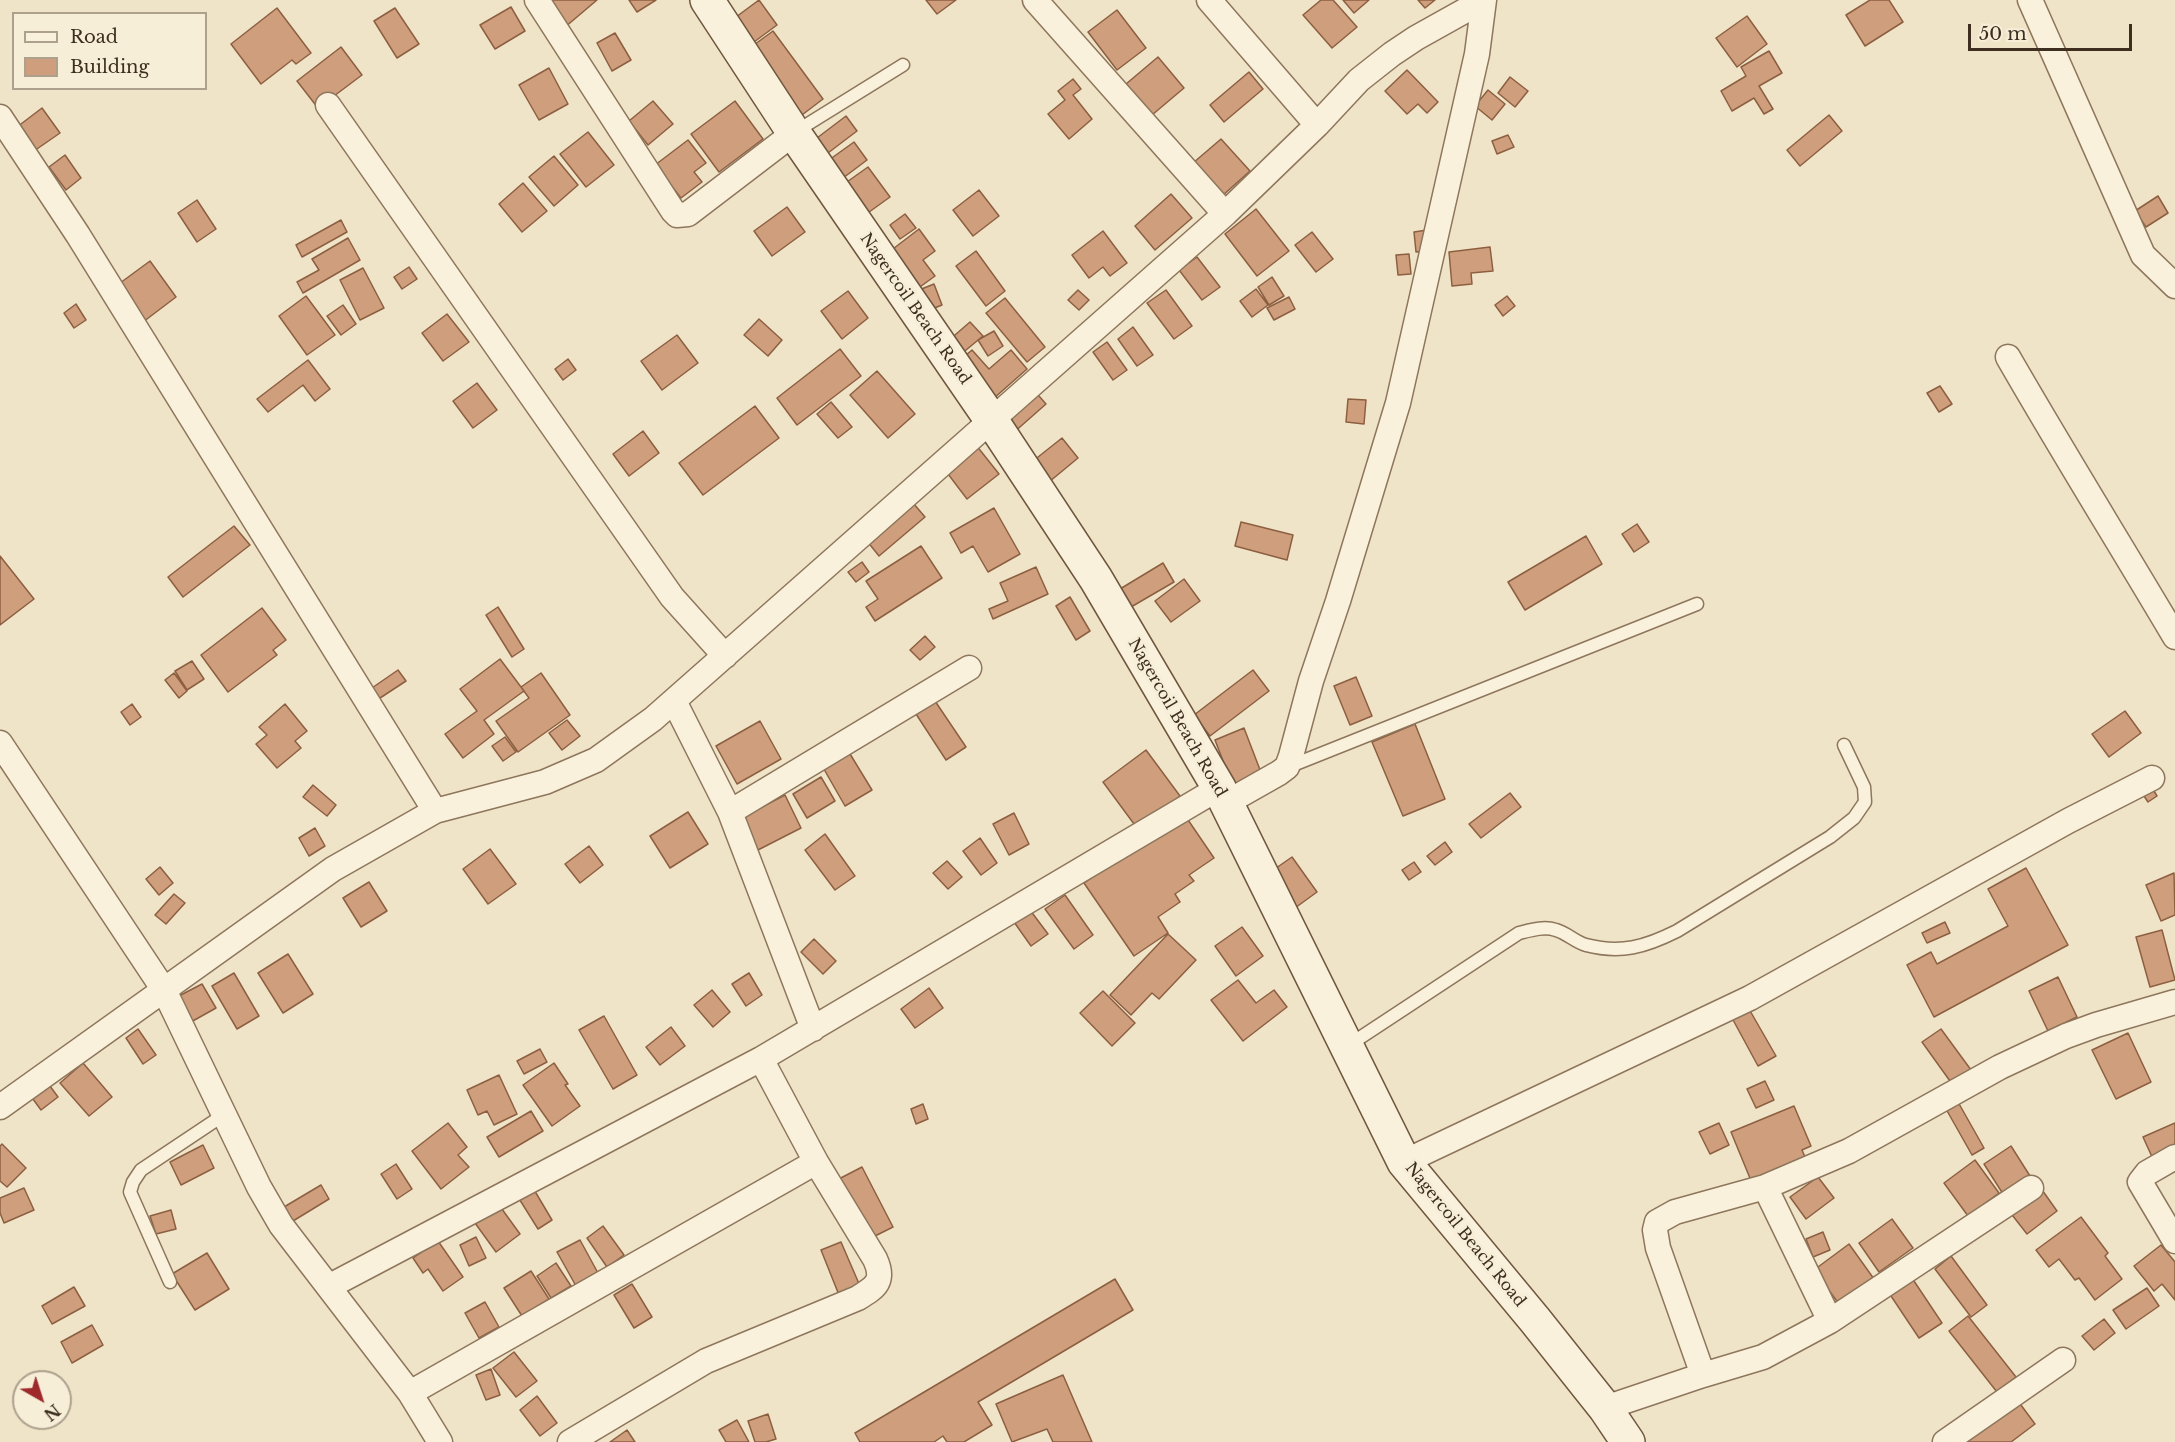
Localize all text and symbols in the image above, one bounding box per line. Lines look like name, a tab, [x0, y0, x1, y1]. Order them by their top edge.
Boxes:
legend	[12, 12, 207, 90]
scale bar	[1971, 12, 2134, 50]
text: 50 m	[1979, 23, 2027, 45]
text: Road	[70, 26, 118, 48]
text: Building	[70, 56, 149, 78]
street label: Nagercoil Beach Road	[855, 230, 975, 388]
street label: Nagercoil Beach Road	[1124, 635, 1230, 801]
street label: Nagercoil Beach Road	[1401, 1159, 1529, 1311]
north arrow	[12, 1370, 72, 1430]
text: N	[40, 1400, 64, 1425]

